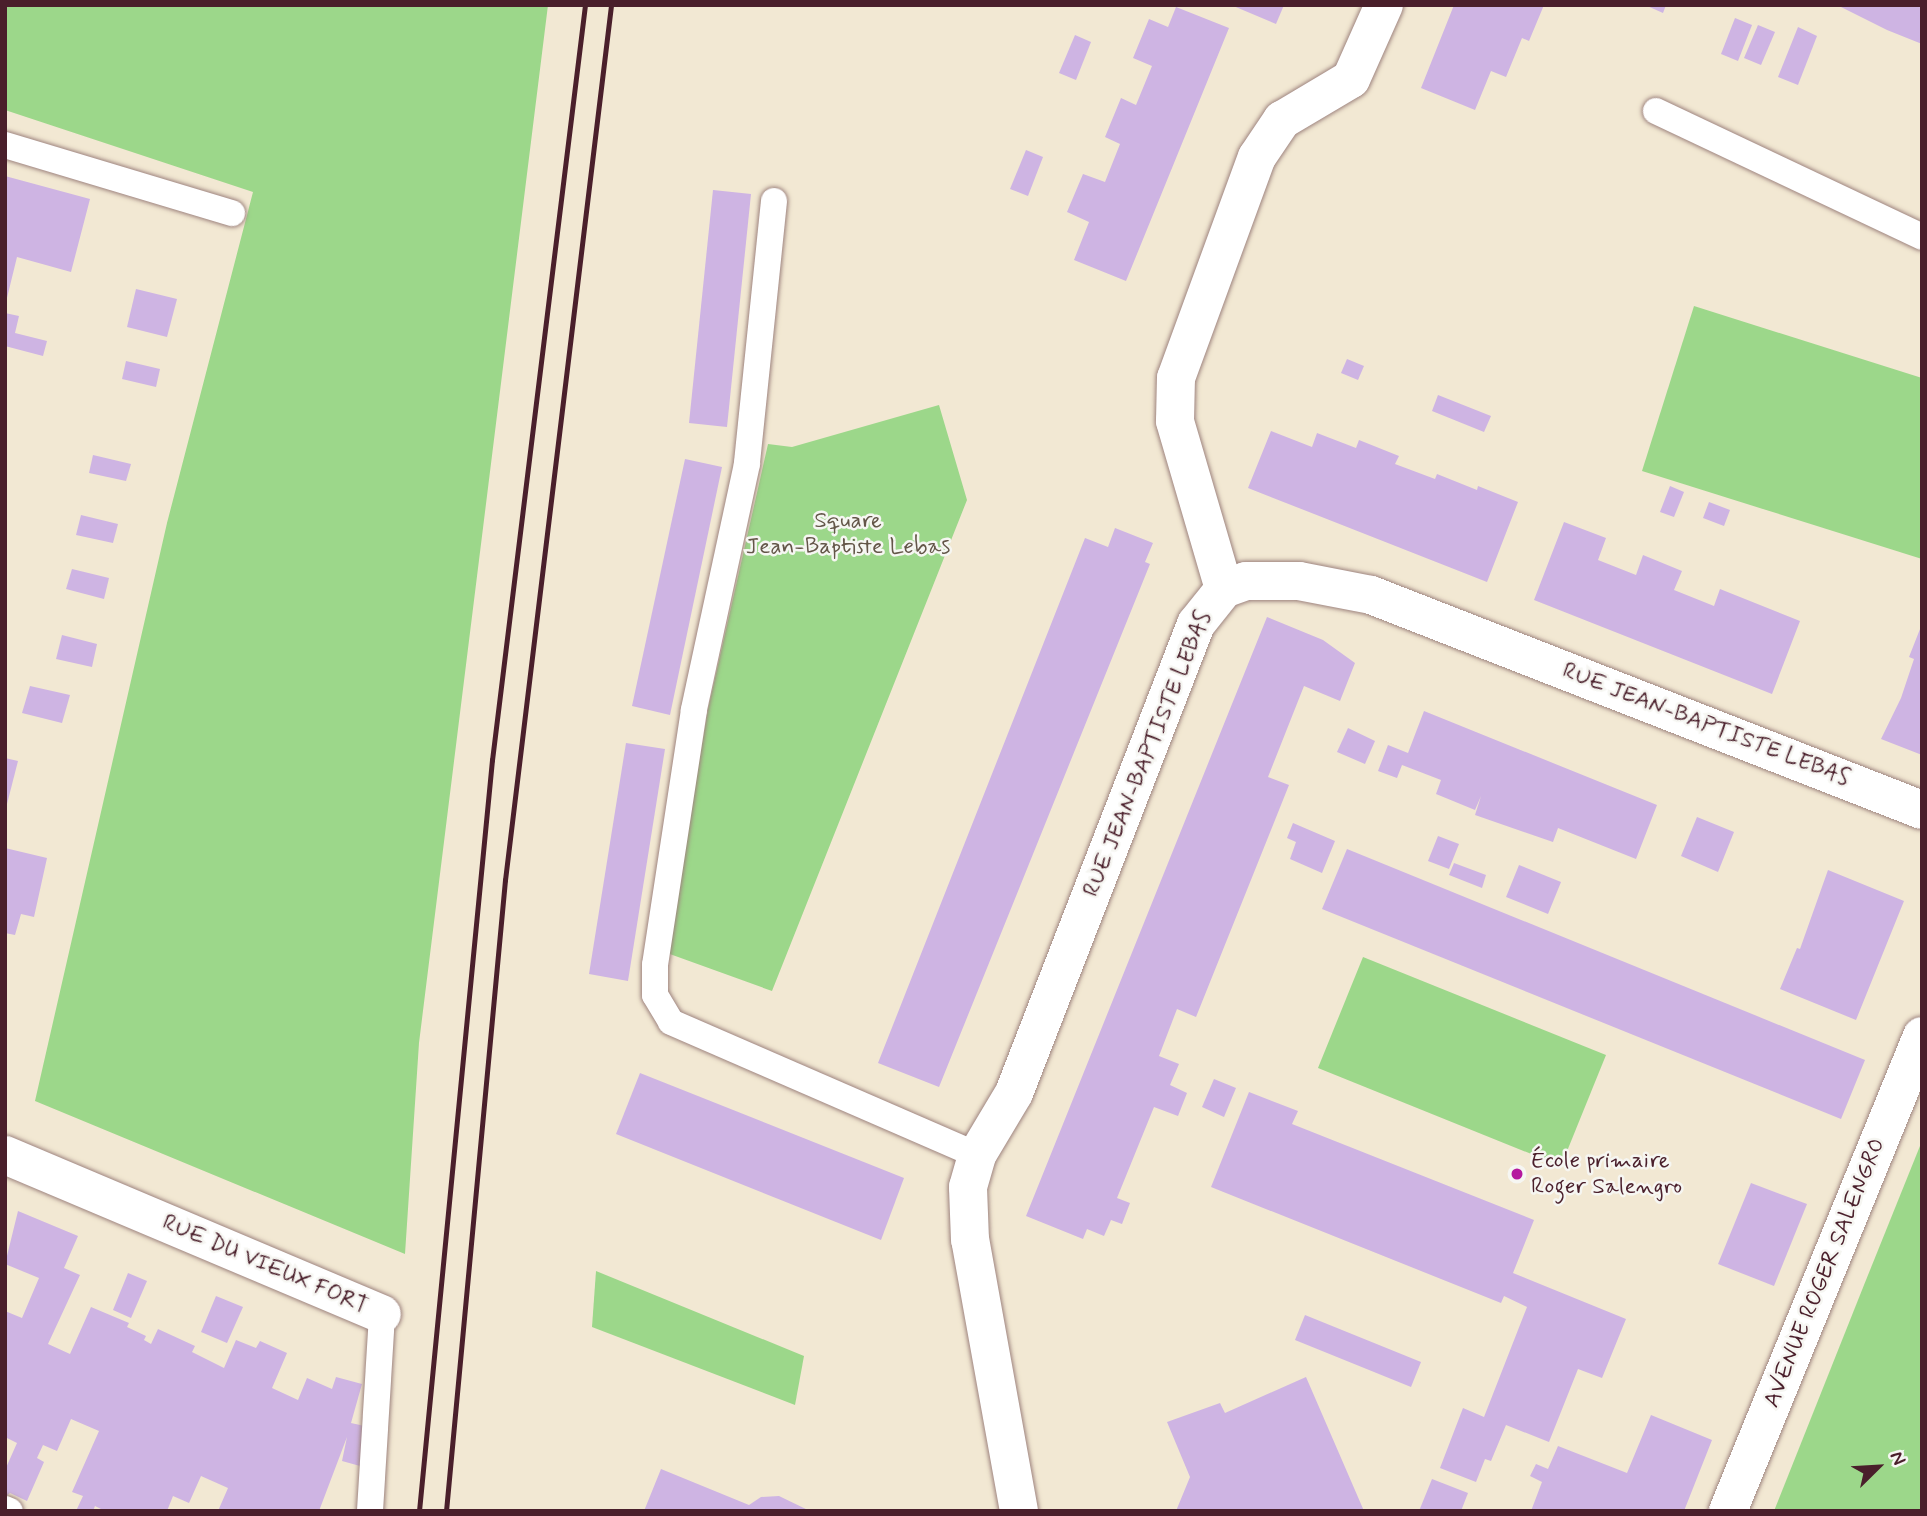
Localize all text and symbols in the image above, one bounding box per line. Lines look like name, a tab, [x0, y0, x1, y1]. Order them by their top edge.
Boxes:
park label: Square Jean-Baptiste Lebas	[746, 507, 950, 561]
street label: RUE JEAN-BAPTISTE LEBAS	[1078, 607, 1218, 901]
street label: RUE JEAN-BAPTISTE LEBAS	[1558, 657, 1854, 793]
street label: AVENUE ROGER SALENGRO	[1758, 1133, 1892, 1413]
place label: École primaire Roger Salengro	[1531, 1147, 1680, 1201]
marker: École primaire Roger Salengro	[1509, 1166, 1525, 1182]
street label: RUE DU VIEUX FORT	[158, 1209, 372, 1321]
north arrow	[1843, 1432, 1913, 1502]
text: N	[1884, 1447, 1912, 1469]

